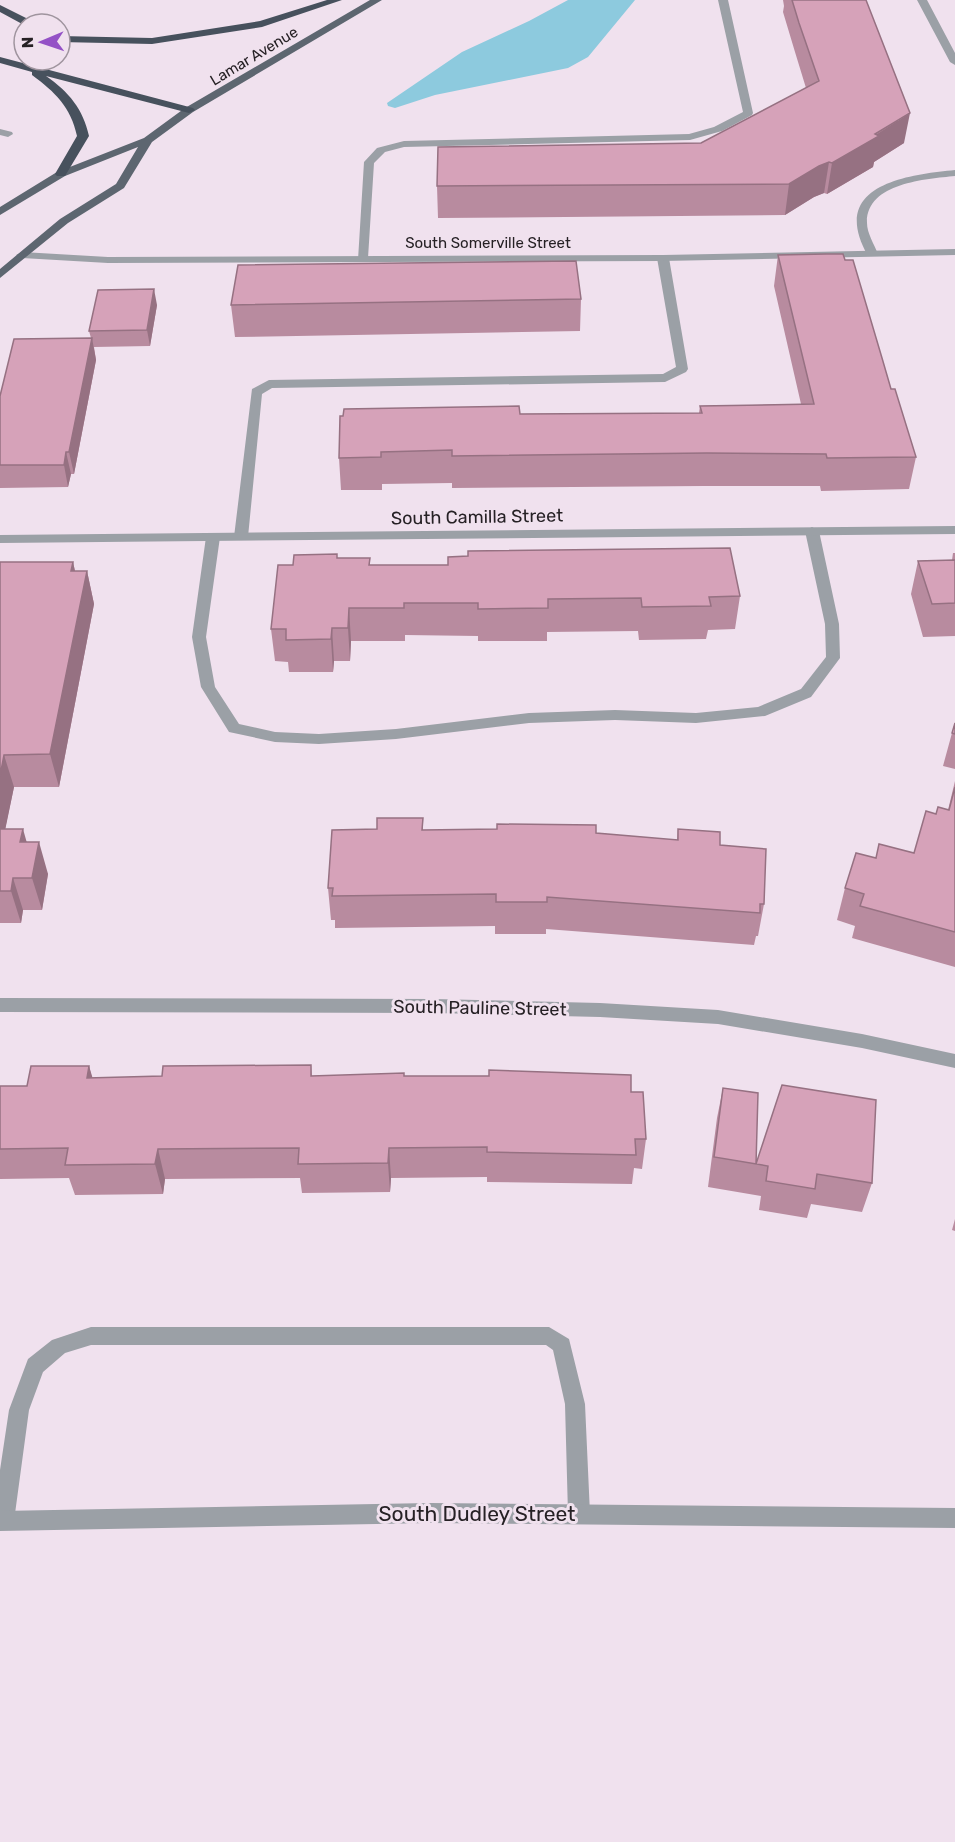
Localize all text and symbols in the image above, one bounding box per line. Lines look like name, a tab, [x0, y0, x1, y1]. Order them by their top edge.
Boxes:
north arrow	[12, 12, 72, 72]
street label: Lamar Avenue	[207, 23, 301, 89]
text: N	[18, 36, 37, 49]
street label: South Somerville Street	[405, 234, 571, 252]
street label: South Camilla Street	[391, 504, 563, 530]
street label: South Pauline Street	[393, 995, 567, 1021]
street label: South Dudley Street	[379, 1501, 575, 1526]

